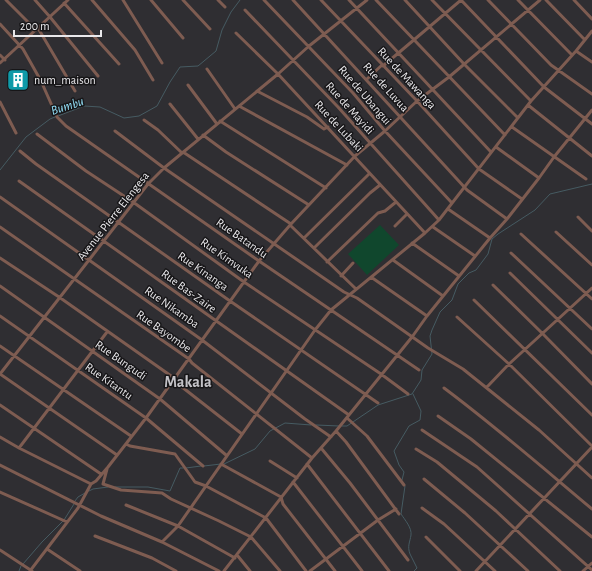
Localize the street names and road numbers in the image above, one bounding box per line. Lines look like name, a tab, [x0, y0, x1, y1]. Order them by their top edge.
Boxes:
street label: Rue de Mawanga	[376, 45, 439, 111]
street label: Rue de Luvua	[361, 60, 411, 114]
street label: Rue de Ubangui	[336, 63, 394, 127]
street label: Rue de Mayidi	[323, 80, 376, 137]
street label: Rue de Lubaki	[312, 98, 366, 154]
street label: Avenue Pierre Elengesa	[75, 169, 151, 263]
street label: Rue Batandu	[214, 216, 270, 260]
street label: Rue Kimvuka	[199, 236, 256, 281]
street label: Rue Kinanga	[176, 249, 231, 293]
street label: Rue Bas-Zaire	[159, 267, 219, 315]
street label: Rue Nikamba	[143, 284, 202, 330]
street label: Rue Bayombe	[134, 308, 194, 355]
street label: Rue Bungudi	[93, 338, 149, 382]
street label: Rue Kitantu	[83, 360, 135, 402]

